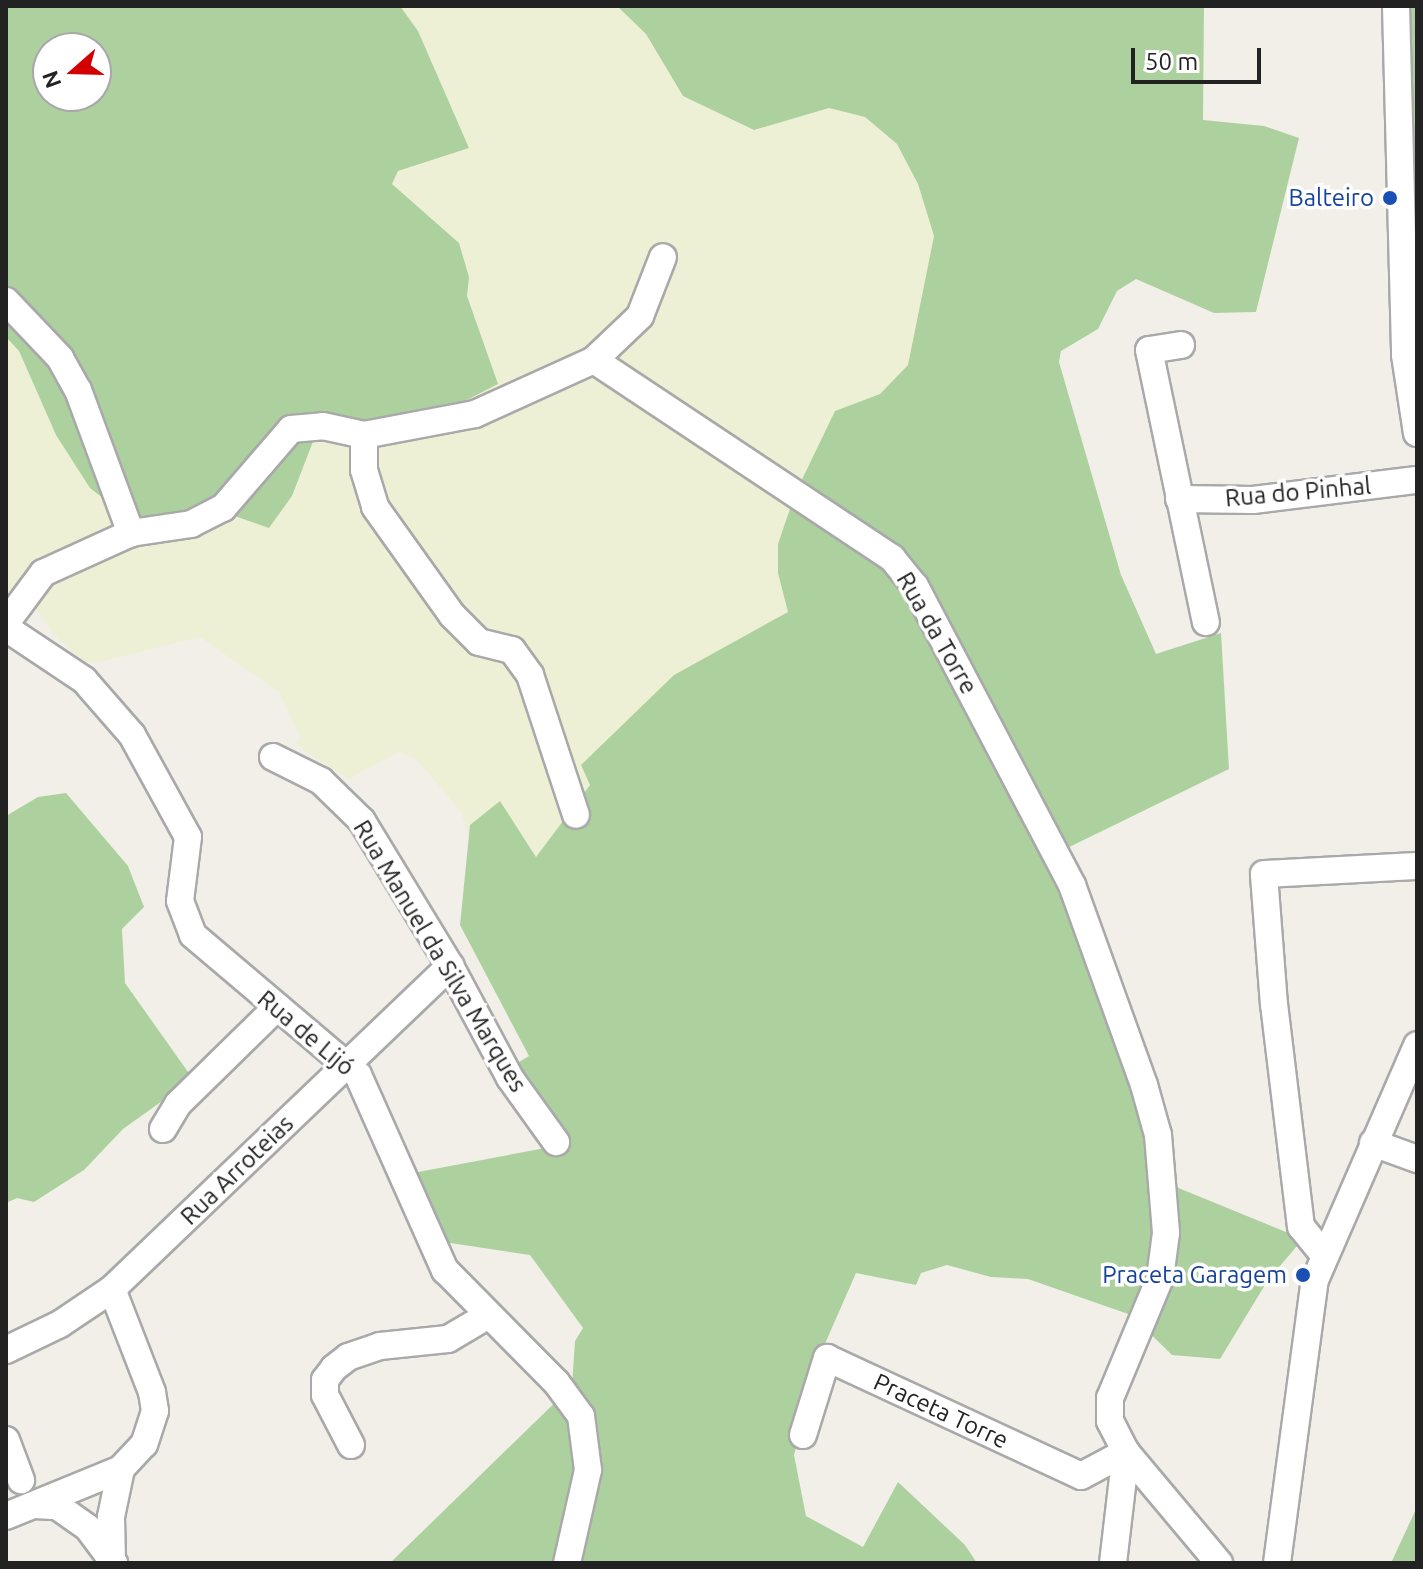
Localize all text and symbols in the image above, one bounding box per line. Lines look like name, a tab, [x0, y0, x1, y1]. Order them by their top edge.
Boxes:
north arrow	[32, 32, 112, 112]
scale bar	[1135, 32, 1265, 82]
text: 50 m	[1145, 48, 1198, 75]
text: N	[36, 68, 65, 92]
place label: Balteiro	[1289, 184, 1374, 212]
marker: Balteiro	[1381, 189, 1399, 207]
street label: Rua do Pinhal	[1224, 471, 1372, 513]
street label: Rua da Torre	[891, 567, 983, 699]
street label: Rua Manuel da Silva Marques	[347, 815, 533, 1097]
street label: Rua de Lijó	[252, 984, 360, 1082]
street label: Rua Arroteias	[175, 1109, 299, 1231]
place label: Praceta Garagem	[1102, 1261, 1287, 1289]
marker: Praceta Garagem	[1294, 1266, 1312, 1284]
street label: Praceta Torre	[869, 1367, 1013, 1455]

